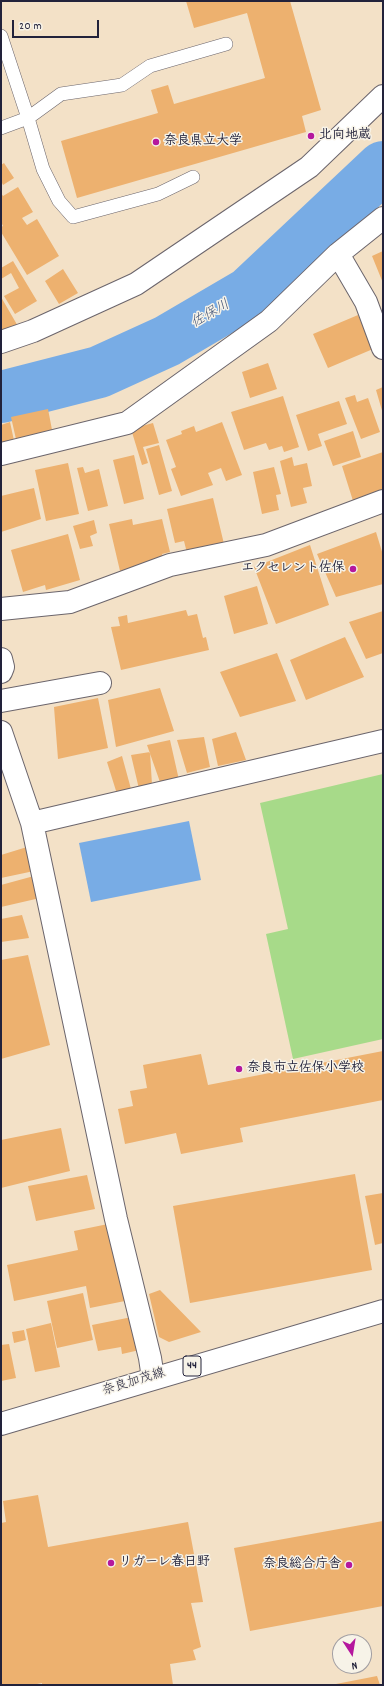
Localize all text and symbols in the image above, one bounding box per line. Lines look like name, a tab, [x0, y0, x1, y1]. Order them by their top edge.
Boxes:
scale bar	[14, 12, 101, 38]
text: 20 m	[19, 18, 42, 35]
place label: 北向地蔵	[319, 128, 371, 144]
marker: 北向地蔵	[306, 131, 316, 141]
place label: 奈良県立大学	[164, 134, 242, 150]
marker: 奈良県立大学	[151, 137, 161, 147]
water label: 佐保川	[189, 297, 233, 333]
place label: エクセレント佐保	[241, 561, 345, 577]
marker: エクセレント佐保	[348, 564, 358, 574]
place label: 奈良市立佐保小学校	[247, 1061, 364, 1077]
marker: 奈良市立佐保小学校	[234, 1064, 244, 1074]
road number: 44	[183, 1356, 201, 1376]
street label: 奈良加茂線	[101, 1366, 167, 1400]
place label: リガーレ春日野	[119, 1555, 210, 1571]
place label: 奈良総合庁舎	[263, 1557, 341, 1573]
marker: リガーレ春日野	[106, 1558, 116, 1568]
marker: 奈良総合庁舎	[344, 1560, 354, 1570]
north arrow	[332, 1634, 372, 1674]
text: N	[350, 1656, 359, 1673]

